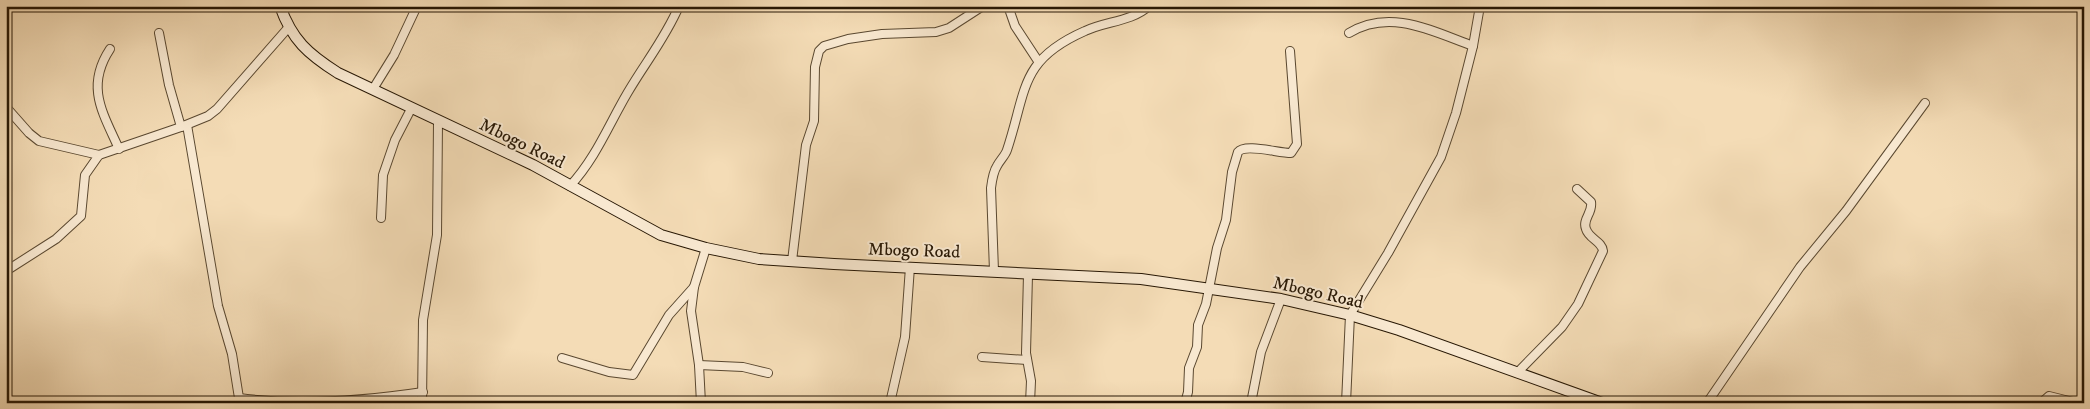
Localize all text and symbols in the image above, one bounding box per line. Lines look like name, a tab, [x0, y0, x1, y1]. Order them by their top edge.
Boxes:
street label: Mbogo Road	[476, 114, 568, 174]
street label: Mbogo Road	[867, 238, 961, 264]
street label: Mbogo Road	[1271, 272, 1365, 314]

